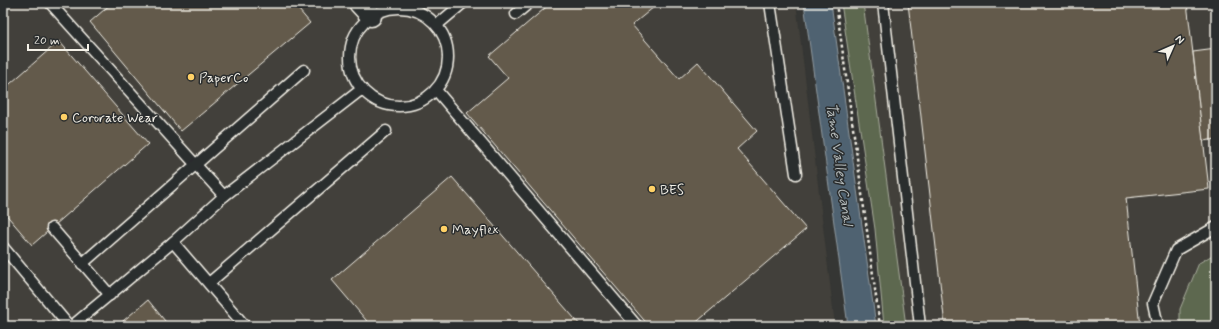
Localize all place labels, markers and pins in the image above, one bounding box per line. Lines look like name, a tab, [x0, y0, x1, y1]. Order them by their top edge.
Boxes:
place label: PaperCo	[199, 69, 248, 87]
marker: PaperCo	[186, 72, 196, 82]
place label: Cororate Wear	[72, 109, 158, 127]
marker: Cororate Wear	[59, 112, 69, 122]
place label: BES	[660, 181, 684, 199]
marker: BES	[647, 184, 657, 194]
place label: Mayflex	[452, 221, 499, 239]
marker: Mayflex	[439, 224, 449, 234]

